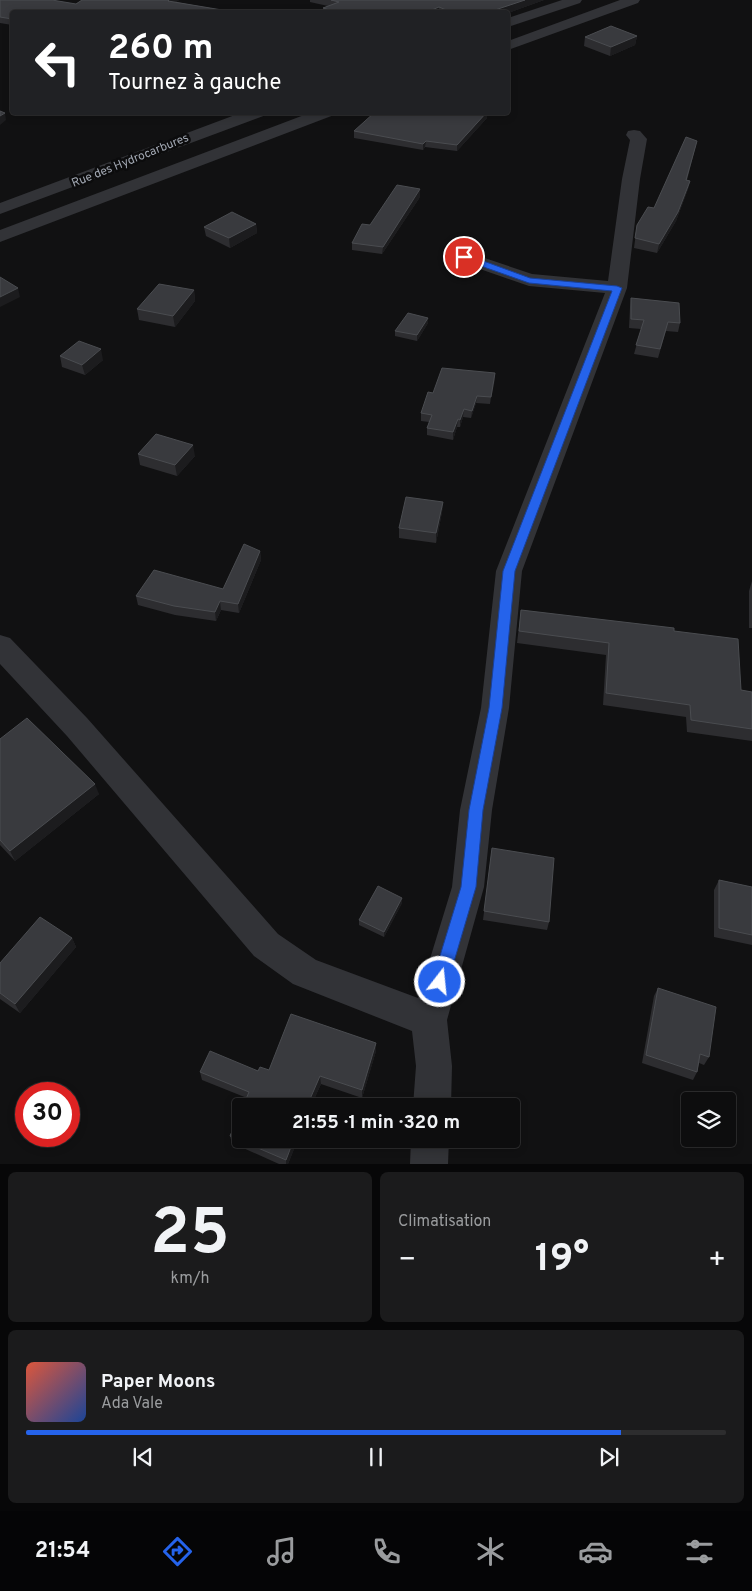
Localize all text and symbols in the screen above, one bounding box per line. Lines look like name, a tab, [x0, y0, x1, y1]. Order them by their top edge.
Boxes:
text: 260 m	[108, 27, 213, 71]
icon: left	[25, 30, 90, 95]
text: Tournez à gauche	[108, 70, 281, 97]
street label: Rue des Hydrocarbures	[69, 130, 191, 192]
pin	[443, 236, 485, 278]
icon: arrive	[450, 243, 478, 271]
position arrow	[413, 955, 465, 1007]
speed limit sign: 30	[15, 1082, 80, 1147]
map controls	[681, 1092, 736, 1147]
button: layers	[681, 1092, 736, 1147]
text: 21:55 · 1 min · 320 m	[292, 1111, 460, 1135]
text: 25	[150, 1195, 230, 1277]
text: Climatisation	[398, 1212, 491, 1232]
text: 19°	[535, 1236, 589, 1285]
text: −	[398, 1243, 416, 1279]
text: +	[708, 1243, 726, 1279]
text: km/h	[171, 1269, 209, 1289]
text: Paper Moons	[101, 1370, 215, 1394]
text: Ada Vale	[101, 1394, 163, 1414]
icon: previous	[129, 1443, 157, 1471]
icon: pause	[362, 1443, 390, 1471]
icon: next	[595, 1443, 623, 1471]
icon: directions	[160, 1534, 195, 1569]
icon: music	[264, 1534, 299, 1569]
icon: phone	[369, 1534, 404, 1569]
icon: climate	[473, 1534, 508, 1569]
icon: car	[578, 1534, 613, 1569]
icon: filters	[682, 1534, 717, 1569]
text: 21:54	[35, 1538, 90, 1565]

